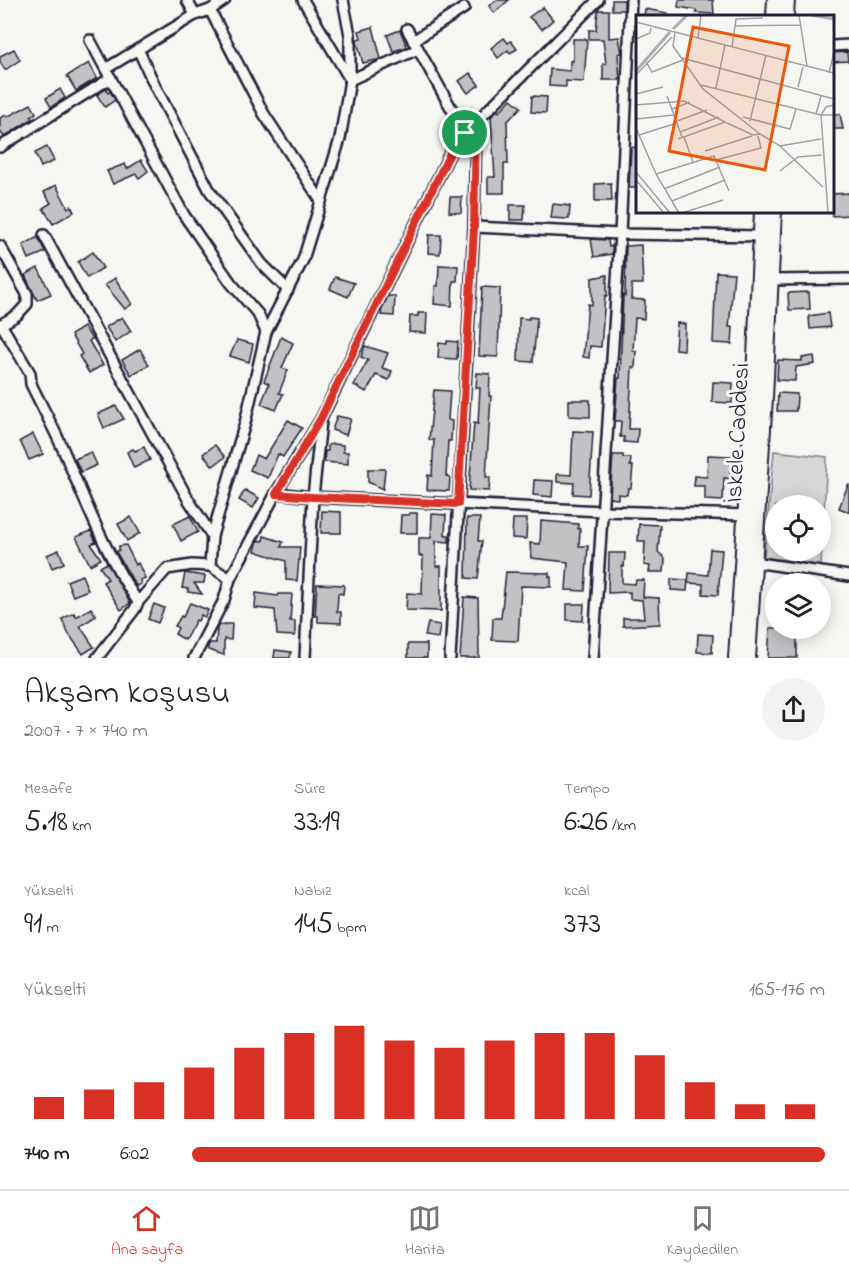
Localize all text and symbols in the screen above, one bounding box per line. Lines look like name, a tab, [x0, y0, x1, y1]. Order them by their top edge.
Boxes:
inset map	[636, 15, 834, 213]
pin	[439, 107, 490, 158]
icon: arrive	[448, 116, 481, 149]
street label: İskele Caddesi	[718, 362, 760, 504]
map controls	[765, 495, 831, 639]
button: locate	[765, 495, 831, 561]
button: layers	[765, 573, 831, 639]
text: Akşam koşusu	[24, 670, 230, 718]
button: share	[762, 678, 825, 741]
text: 20:07 · 7 × 740 m	[24, 717, 148, 746]
text: Mesafe	[24, 777, 72, 801]
text: Süre	[294, 777, 326, 801]
text: Tempo	[564, 777, 610, 801]
text: 5.18	[24, 801, 68, 845]
text: 33:19	[294, 801, 340, 845]
text: 6:26	[564, 801, 608, 845]
text: km	[68, 814, 92, 838]
text: /km	[608, 814, 636, 838]
text: Yükselti	[24, 879, 74, 903]
text: Nabız	[294, 879, 331, 903]
text: kcal	[564, 879, 589, 903]
text: 91	[24, 903, 43, 947]
text: 145	[294, 903, 333, 947]
text: 373	[564, 903, 601, 947]
text: m	[43, 916, 59, 940]
text: bpm	[333, 916, 367, 940]
text: Yükselti	[24, 976, 86, 1005]
text: 165–176 m	[749, 976, 825, 1005]
text: 740 m	[24, 1140, 70, 1169]
text: 6:02	[120, 1140, 149, 1169]
tab: Ana sayfa	[111, 1202, 183, 1262]
tab: Harita	[405, 1202, 445, 1262]
tab: Kaydedilen	[667, 1202, 738, 1262]

